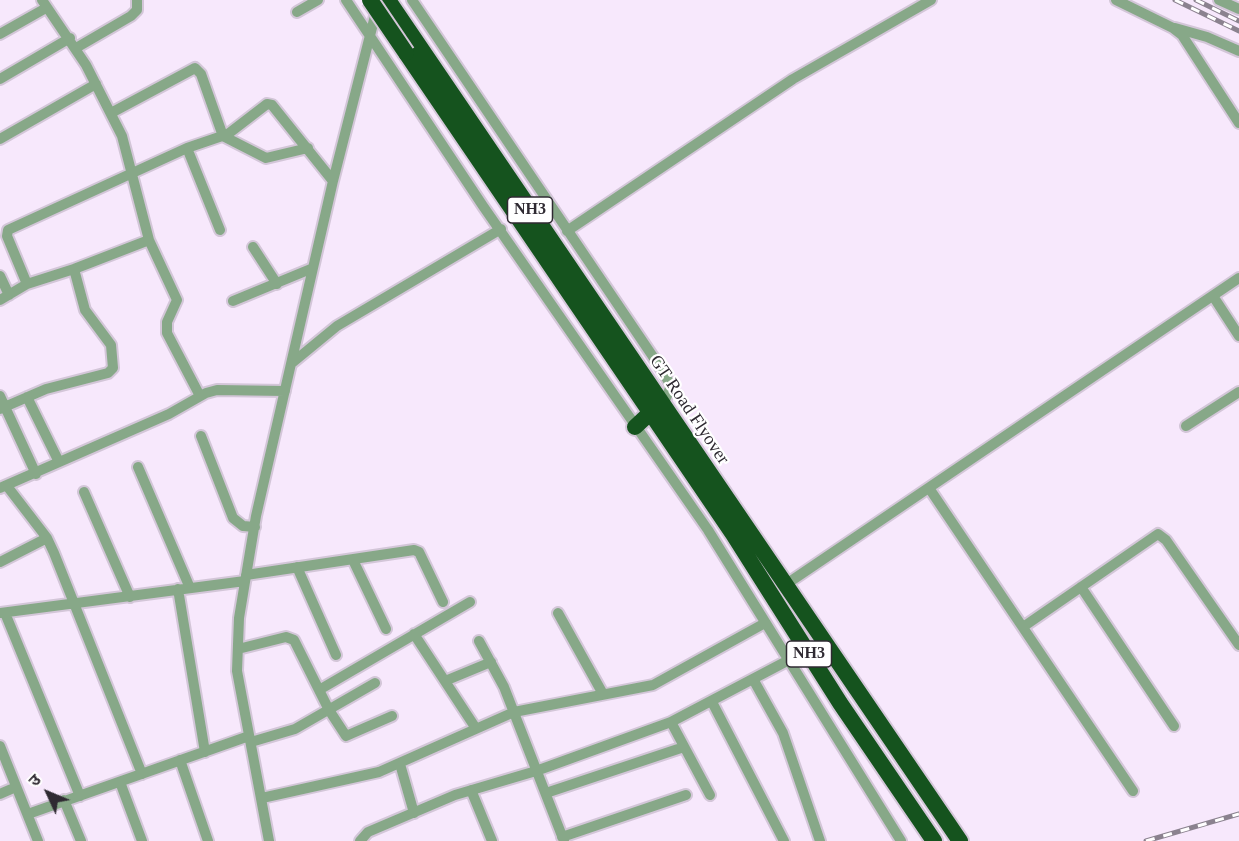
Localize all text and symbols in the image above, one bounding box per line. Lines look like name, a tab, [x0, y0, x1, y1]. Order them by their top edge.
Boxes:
road number: NH3	[508, 197, 552, 223]
street label: GT Road Flyover	[645, 351, 733, 469]
road number: NH3	[786, 641, 832, 667]
north arrow	[18, 763, 78, 823]
text: उ	[25, 771, 44, 789]

